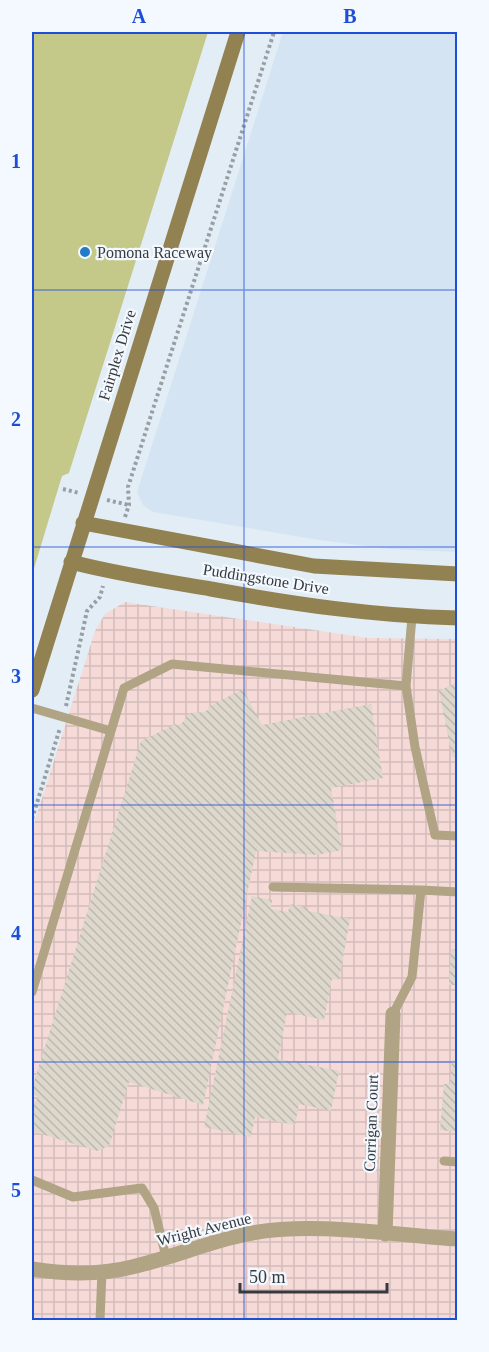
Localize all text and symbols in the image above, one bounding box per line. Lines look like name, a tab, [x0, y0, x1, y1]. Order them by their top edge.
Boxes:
text: A	[132, 5, 147, 27]
text: B	[343, 5, 357, 27]
text: 1	[11, 150, 21, 172]
place label: Pomona Raceway	[97, 244, 212, 262]
marker: Pomona Raceway	[78, 245, 92, 259]
street label: Fairplex Drive	[95, 308, 140, 403]
text: 2	[11, 408, 21, 430]
street label: Puddingstone Drive	[202, 561, 330, 598]
text: 3	[11, 665, 21, 687]
text: 4	[11, 922, 21, 944]
street label: Corrigan Court	[361, 1074, 382, 1172]
text: 5	[11, 1179, 21, 1201]
street label: Wright Avenue	[155, 1209, 253, 1250]
scale bar	[240, 1256, 387, 1294]
text: 50 m	[249, 1267, 286, 1287]

